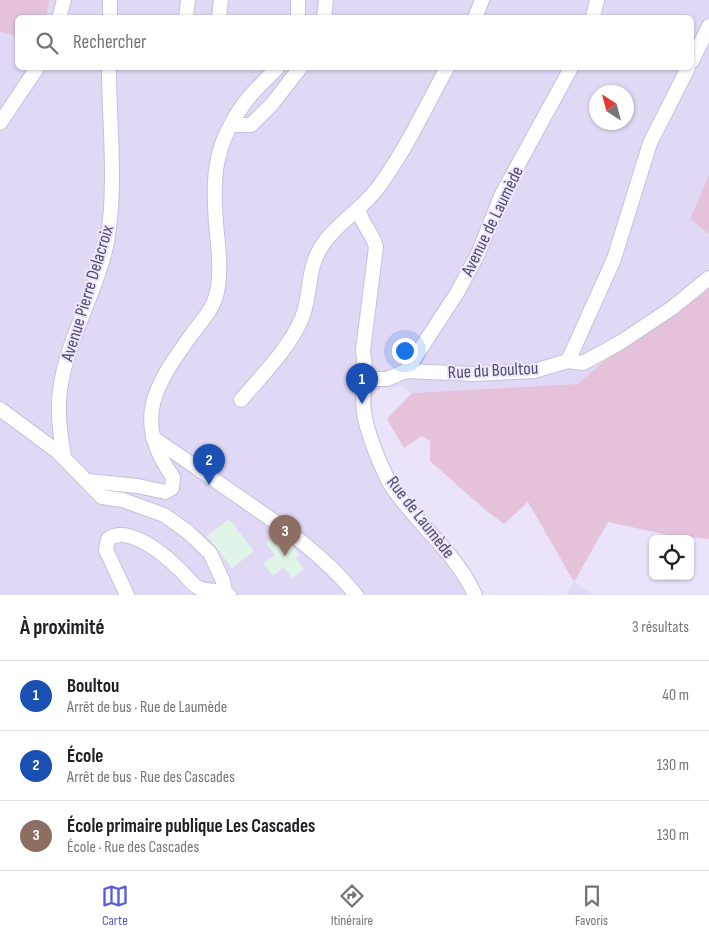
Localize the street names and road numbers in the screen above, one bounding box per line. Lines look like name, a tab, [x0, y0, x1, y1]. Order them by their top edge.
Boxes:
street label: Avenue de Laumède	[456, 163, 528, 280]
street label: Avenue Pierre Delacroix	[57, 222, 118, 365]
street label: Rue du Boultou	[447, 358, 539, 383]
street label: Rue de Laumède	[382, 472, 459, 562]

